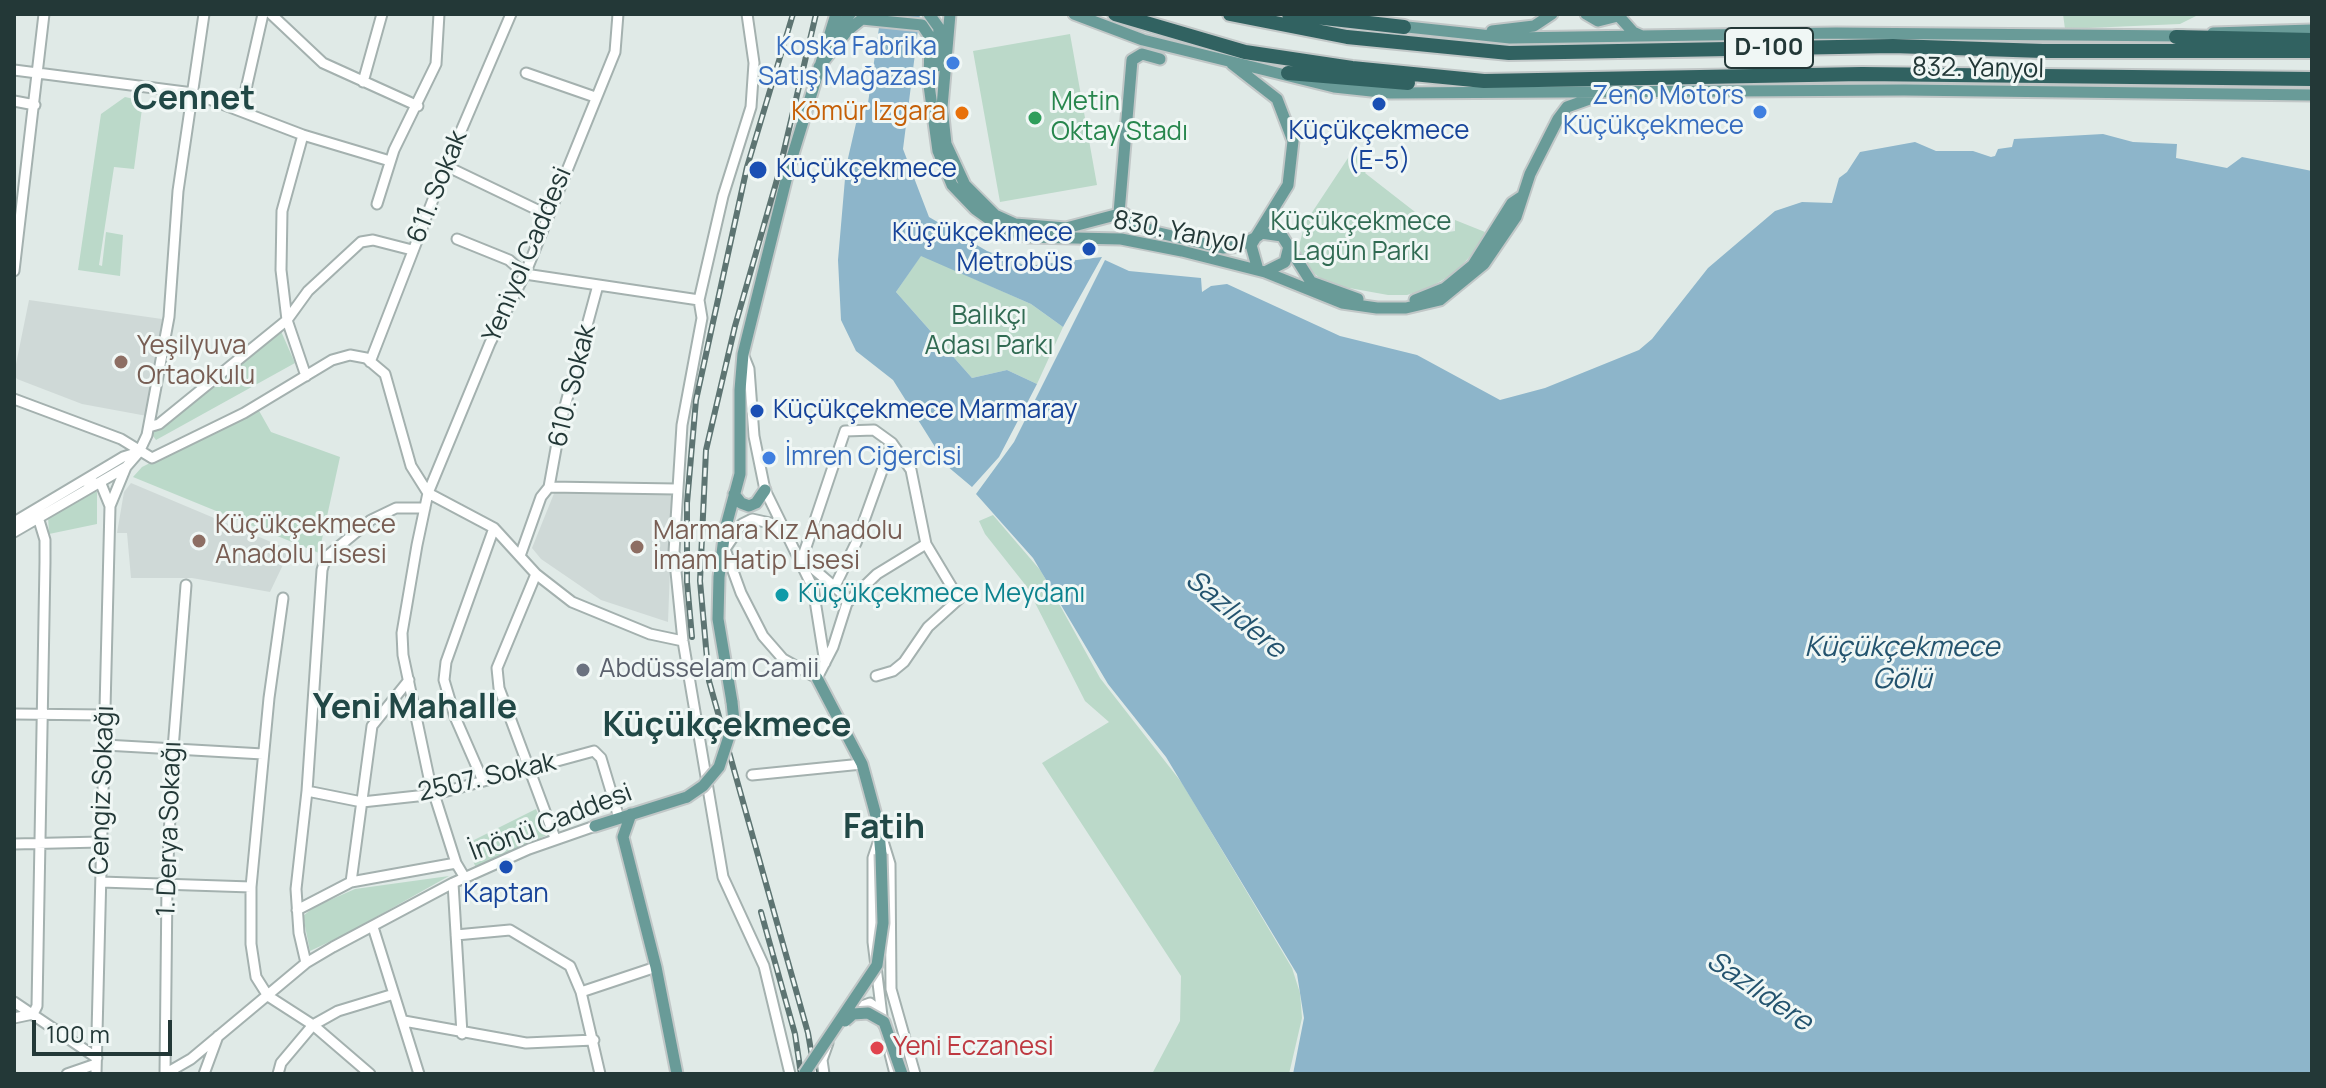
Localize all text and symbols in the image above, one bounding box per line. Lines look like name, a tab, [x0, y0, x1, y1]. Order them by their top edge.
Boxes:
road number: D-100	[1725, 28, 1813, 68]
place label: Koska Fabrika Satış Mağazası	[758, 32, 937, 94]
street label: 832. Yanyol	[1912, 52, 2044, 86]
marker: Koska Fabrika Satış Mağazası	[944, 54, 962, 72]
district label: Cennet	[133, 79, 255, 119]
place label: Zeno Motors Küçükçekmece	[1563, 81, 1744, 142]
place label: Metin Oktay Stadı	[1051, 87, 1188, 148]
marker: Küçükçekmece (E-5)	[1370, 95, 1388, 113]
place label: Kömür Izgara	[791, 97, 946, 129]
marker: Zeno Motors Küçükçekmece	[1751, 103, 1769, 121]
marker: Kömür Izgara	[953, 104, 971, 122]
marker: Metin Oktay Stadı	[1026, 109, 1044, 127]
place label: Küçükçekmece (E-5)	[1289, 116, 1469, 178]
street label: 611. Sokak	[401, 126, 475, 248]
place label: Küçükçekmece	[776, 154, 957, 186]
marker: Küçükçekmece	[747, 159, 769, 181]
street label: Yeniyol Caddesi	[477, 163, 579, 347]
street label: 830. Yanyol	[1110, 205, 1248, 261]
park label: Küçükçekmece Lagün Parkı	[1271, 207, 1451, 268]
place label: Küçükçekmece Metrobüs	[892, 218, 1073, 280]
marker: Küçükçekmece Metrobüs	[1080, 240, 1098, 258]
park label: Balıkçı Adası Parkı	[924, 301, 1054, 362]
street label: 610. Sokak	[543, 321, 603, 451]
place label: Yeşilyuva Ortaokulu	[137, 331, 255, 392]
marker: Yeşilyuva Ortaokulu	[112, 353, 130, 371]
place label: Küçükçekmece Marmaray	[773, 395, 1077, 427]
marker: Küçükçekmece Marmaray	[748, 402, 766, 420]
place label: İmren Ciğercisi	[785, 442, 962, 474]
marker: İmren Ciğercisi	[760, 449, 778, 467]
place label: Küçükçekmece Anadolu Lisesi	[215, 510, 396, 572]
place label: Marmara Kız Anadolu İmam Hatip Lisesi	[653, 516, 903, 578]
marker: Küçükçekmece Anadolu Lisesi	[190, 532, 208, 550]
marker: Marmara Kız Anadolu İmam Hatip Lisesi	[628, 538, 646, 556]
water label: Sazlıdere	[1178, 564, 1292, 666]
place label: Küçükçekmece Meydanı	[798, 579, 1085, 611]
marker: Küçükçekmece Meydanı	[773, 586, 791, 604]
water label: Küçükçekmece Gölü	[1805, 631, 1999, 697]
place label: Abdüsselam Camii	[599, 654, 819, 686]
marker: Abdüsselam Camii	[574, 661, 592, 679]
district label: Yeni Mahalle	[313, 688, 517, 728]
street label: Cengiz Sokağı	[84, 705, 122, 875]
district label: Küçükçekmece	[603, 706, 851, 746]
street label: 1. Derya Sokağı	[151, 741, 189, 917]
street label: 2507. Sokak	[415, 747, 559, 809]
street label: İnönü Caddesi	[465, 778, 637, 868]
district label: Fatih	[843, 808, 925, 848]
marker: Kaptan	[497, 858, 515, 876]
place label: Kaptan	[463, 879, 549, 911]
water label: Sazlıdere	[1700, 945, 1818, 1039]
scale bar	[36, 1004, 176, 1054]
text: 100 m	[46, 1017, 110, 1050]
place label: Yeni Eczanesi	[893, 1032, 1054, 1064]
marker: Yeni Eczanesi	[868, 1039, 886, 1057]

